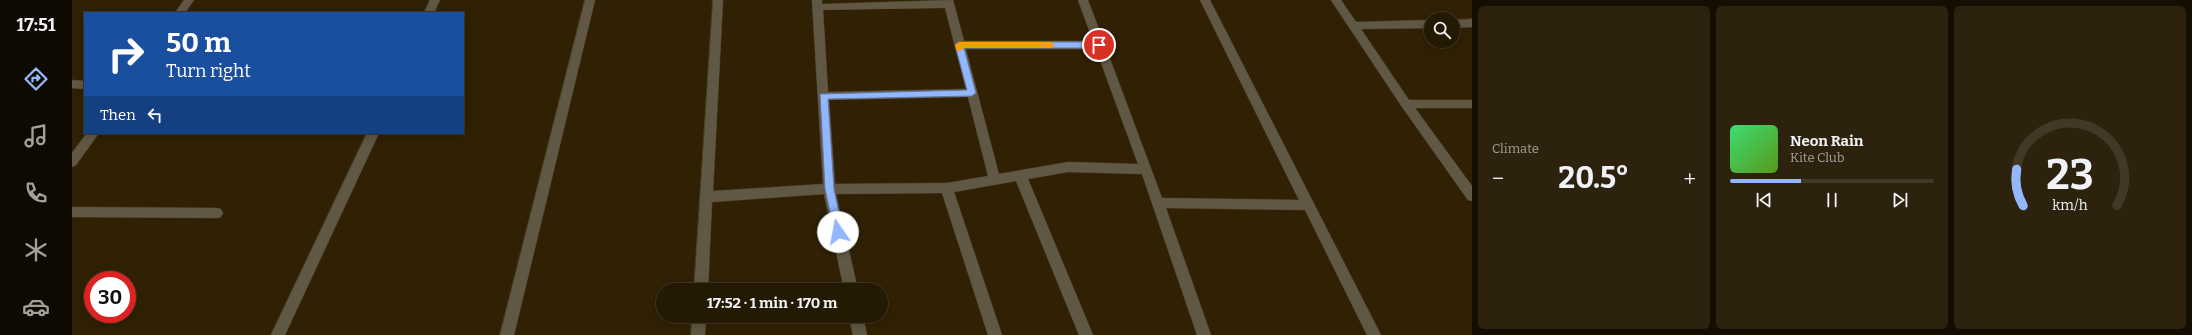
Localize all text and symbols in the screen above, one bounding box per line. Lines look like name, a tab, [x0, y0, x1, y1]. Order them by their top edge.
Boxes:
map controls	[1424, 12, 1460, 48]
button: search	[1424, 12, 1460, 48]
text: 17:51	[17, 14, 55, 36]
text: 50 m	[166, 26, 231, 59]
icon: right	[100, 28, 152, 80]
pin	[1082, 28, 1116, 62]
icon: arrive	[1088, 34, 1110, 56]
text: Turn right	[166, 60, 251, 82]
icon: directions	[22, 65, 50, 93]
icon: left	[144, 104, 166, 126]
text: Then	[100, 106, 136, 124]
icon: music	[22, 122, 50, 150]
text: Neon Rain	[1790, 132, 1863, 150]
text: Climate	[1492, 141, 1539, 156]
text: 23	[2046, 149, 2094, 199]
text: Kite Club	[1790, 150, 1844, 165]
text: 20.5°	[1558, 160, 1629, 196]
text: −	[1492, 165, 1504, 192]
text: +	[1683, 165, 1696, 192]
icon: phone	[22, 179, 50, 207]
icon: previous	[1753, 189, 1775, 211]
icon: pause	[1821, 189, 1843, 211]
icon: next	[1889, 189, 1911, 211]
text: km/h	[2052, 196, 2088, 213]
position arrow	[817, 211, 859, 253]
icon: climate	[22, 236, 50, 264]
speed limit sign: 30	[84, 271, 136, 323]
icon: car	[22, 293, 50, 321]
text: 17:52 · 1 min · 170 m	[707, 294, 837, 312]

